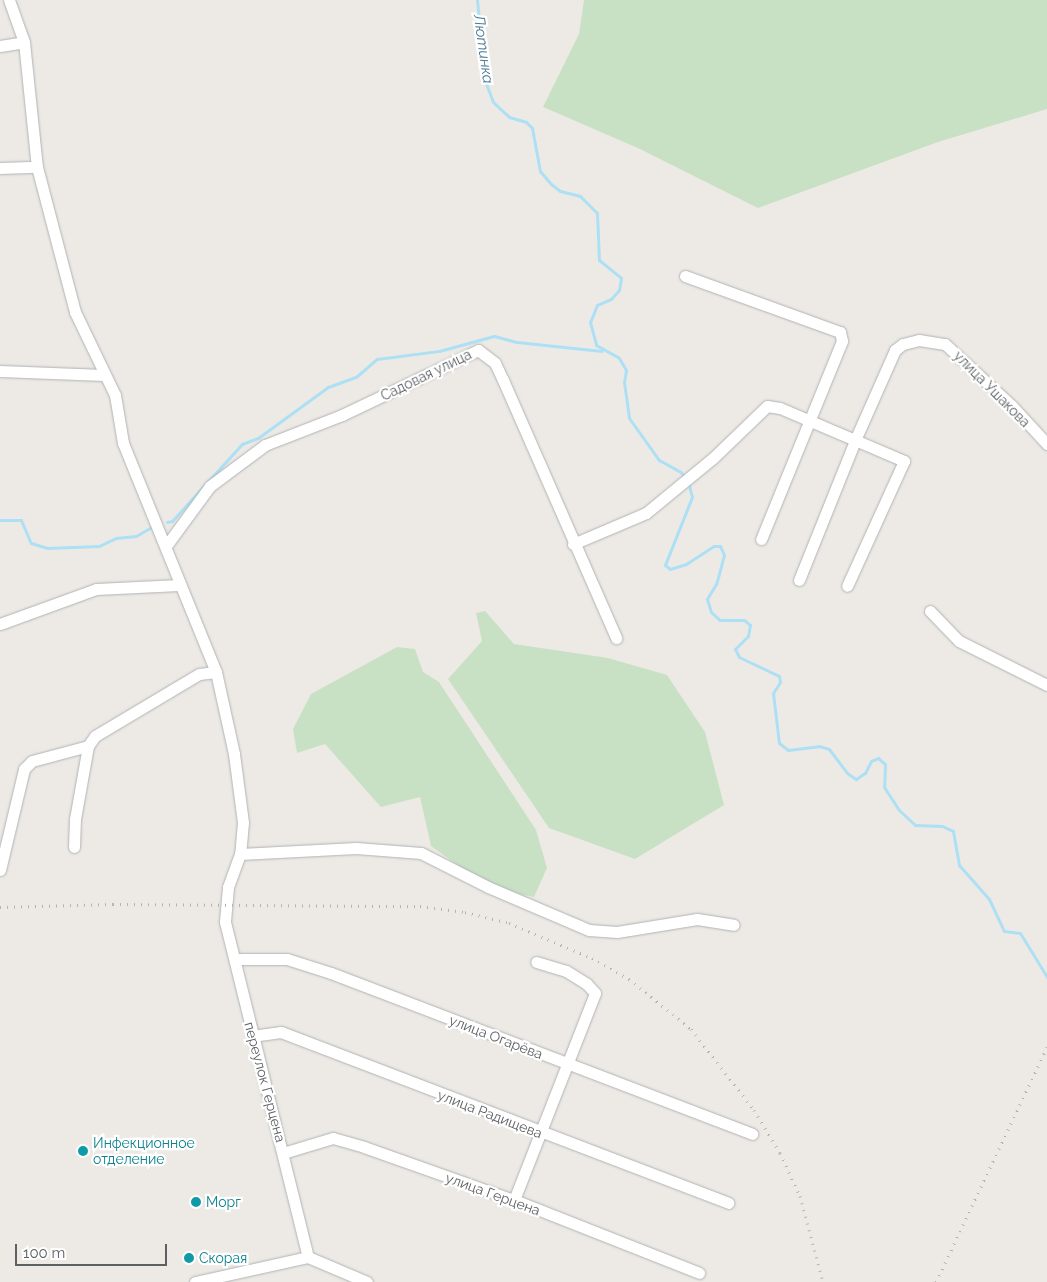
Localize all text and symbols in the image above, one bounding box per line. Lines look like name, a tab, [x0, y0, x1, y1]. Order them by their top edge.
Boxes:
water label: Лютинка	[469, 13, 497, 85]
street label: Садовая улица	[378, 346, 474, 404]
street label: улица Ушакова	[950, 347, 1034, 431]
street label: улица Огарёва	[447, 1011, 545, 1063]
street label: переулок Герцена	[241, 1020, 289, 1144]
street label: улица Радищева	[435, 1086, 545, 1142]
place label: Инфекционное отделение	[93, 1135, 195, 1168]
marker: Инфекционное отделение	[77, 1145, 89, 1157]
street label: улица Герцена	[443, 1169, 543, 1219]
place label: Морг	[206, 1194, 241, 1210]
marker: Морг	[190, 1196, 202, 1208]
scale bar	[18, 1234, 170, 1266]
text: 100 m	[23, 1244, 65, 1262]
place label: Скорая	[199, 1250, 247, 1266]
marker: Скорая	[183, 1252, 195, 1264]

